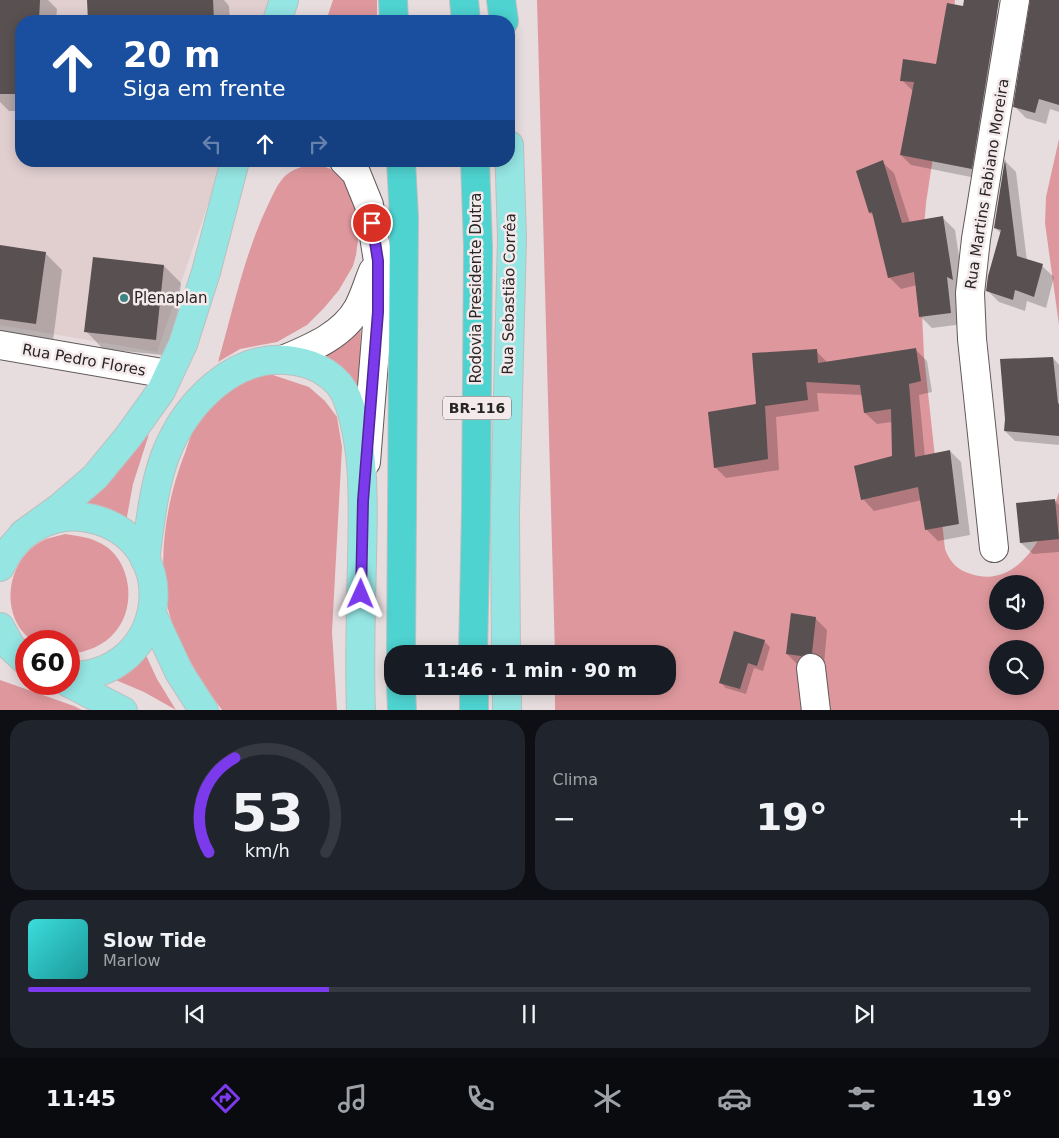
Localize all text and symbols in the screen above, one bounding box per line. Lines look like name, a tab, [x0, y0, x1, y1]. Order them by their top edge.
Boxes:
icon: ahead	[40, 35, 105, 100]
text: 20 m	[123, 35, 220, 75]
text: Siga em frente	[123, 76, 285, 101]
street label: Rua Martins Fabiano Moreira	[961, 77, 1013, 291]
icon: left	[198, 130, 226, 158]
icon: ahead	[251, 130, 279, 158]
icon: right	[304, 130, 332, 158]
street label: Rodovia Presidente Dutra	[467, 193, 485, 383]
pin	[351, 202, 393, 244]
icon: arrive	[358, 209, 386, 237]
street label: Rua Sebastião Corrêa	[499, 213, 519, 375]
place label: Plenaplan	[134, 289, 208, 307]
marker: Plenaplan	[118, 292, 130, 304]
street label: Rua Pedro Flores	[21, 340, 147, 380]
road number: BR-116	[443, 396, 511, 419]
position arrow	[334, 567, 386, 619]
map controls	[989, 575, 1044, 695]
button: sound	[989, 575, 1044, 630]
speed limit sign: 60	[15, 630, 80, 695]
button: search	[989, 640, 1044, 695]
text: 11:46 · 1 min · 90 m	[423, 659, 637, 681]
text: Clima	[553, 770, 598, 789]
text: 53	[231, 783, 303, 843]
text: 19°	[756, 795, 828, 839]
text: −	[553, 802, 576, 835]
text: +	[1008, 802, 1031, 835]
text: km/h	[245, 840, 290, 861]
text: Slow Tide	[103, 929, 206, 951]
text: Marlow	[103, 951, 161, 970]
icon: previous	[181, 1000, 209, 1028]
icon: pause	[515, 1000, 543, 1028]
icon: next	[850, 1000, 878, 1028]
icon: directions	[208, 1081, 243, 1116]
icon: music	[335, 1081, 370, 1116]
icon: phone	[463, 1081, 498, 1116]
icon: climate	[590, 1081, 625, 1116]
icon: car	[717, 1081, 752, 1116]
icon: filters	[844, 1081, 879, 1116]
text: 11:45	[46, 1086, 116, 1111]
text: 19°	[971, 1086, 1013, 1111]

